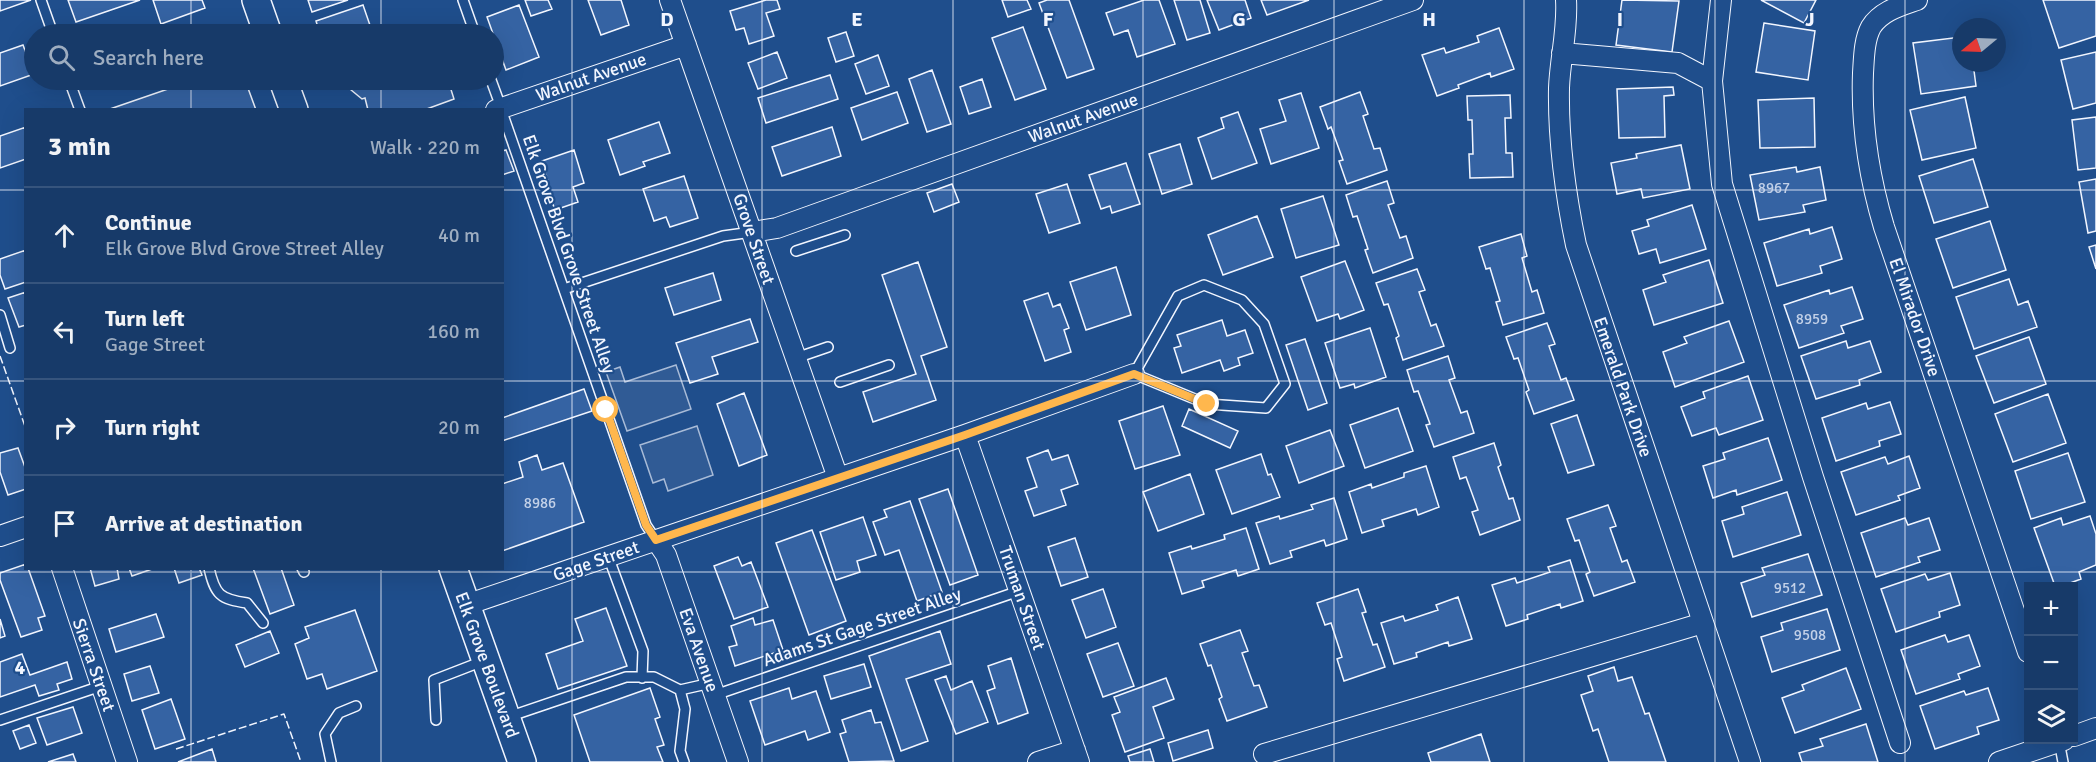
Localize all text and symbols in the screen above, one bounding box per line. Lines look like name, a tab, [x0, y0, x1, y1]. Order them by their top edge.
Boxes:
text: D	[660, 7, 674, 32]
text: E	[851, 7, 863, 32]
text: F	[1043, 7, 1054, 32]
text: G	[1232, 7, 1246, 32]
text: H	[1422, 7, 1436, 32]
text: I	[1617, 7, 1623, 32]
text: J	[1805, 7, 1815, 32]
north arrow	[1952, 18, 2006, 72]
search box	[24, 24, 504, 90]
icon: search	[45, 41, 78, 74]
text: Search here	[93, 44, 204, 71]
street label: Walnut Avenue	[533, 48, 649, 106]
street label: Walnut Avenue	[1025, 88, 1141, 148]
text: 3 min	[48, 131, 111, 163]
street label: Elk Grove Blvd Grove Street Alley	[518, 132, 620, 377]
text: Walk · 220 m	[370, 135, 480, 160]
house number: 8967	[1758, 179, 1790, 197]
street label: Grove Street	[728, 191, 780, 287]
text: Continue	[105, 209, 192, 236]
icon: ahead	[48, 219, 81, 252]
text: 40 m	[438, 223, 480, 248]
text: Elk Grove Blvd Grove Street Alley	[105, 236, 384, 261]
street label: El Mirador Drive	[1884, 255, 1946, 379]
text: Turn left	[105, 305, 185, 332]
house number: 8959	[1796, 310, 1828, 328]
street label: Emerald Park Drive	[1589, 314, 1657, 460]
icon: left	[48, 315, 81, 348]
text: 160 m	[427, 319, 480, 344]
text: Gage Street	[105, 332, 205, 357]
route end	[1193, 390, 1219, 416]
route start	[592, 396, 618, 422]
icon: right	[48, 411, 81, 444]
text: Turn right	[105, 414, 200, 441]
text: 20 m	[438, 415, 480, 440]
house number: 8986	[524, 494, 556, 512]
icon: arrive	[48, 507, 81, 540]
text: Arrive at destination	[105, 510, 302, 537]
street label: Gage Street	[550, 536, 642, 586]
street label: Truman Street	[994, 543, 1050, 653]
house number: 9512	[1774, 579, 1806, 597]
map controls	[2024, 582, 2078, 744]
button: +	[2024, 582, 2078, 636]
street label: Adams St Gage Street Alley	[760, 583, 965, 671]
street label: Elk Grove Boulevard	[450, 589, 524, 741]
street label: Eva Avenue	[674, 605, 724, 695]
street label: Sierra Street	[68, 616, 120, 714]
house number: 9508	[1794, 626, 1826, 644]
button: −	[2024, 636, 2078, 690]
text: 4	[15, 655, 26, 680]
button: layers	[2024, 690, 2078, 744]

